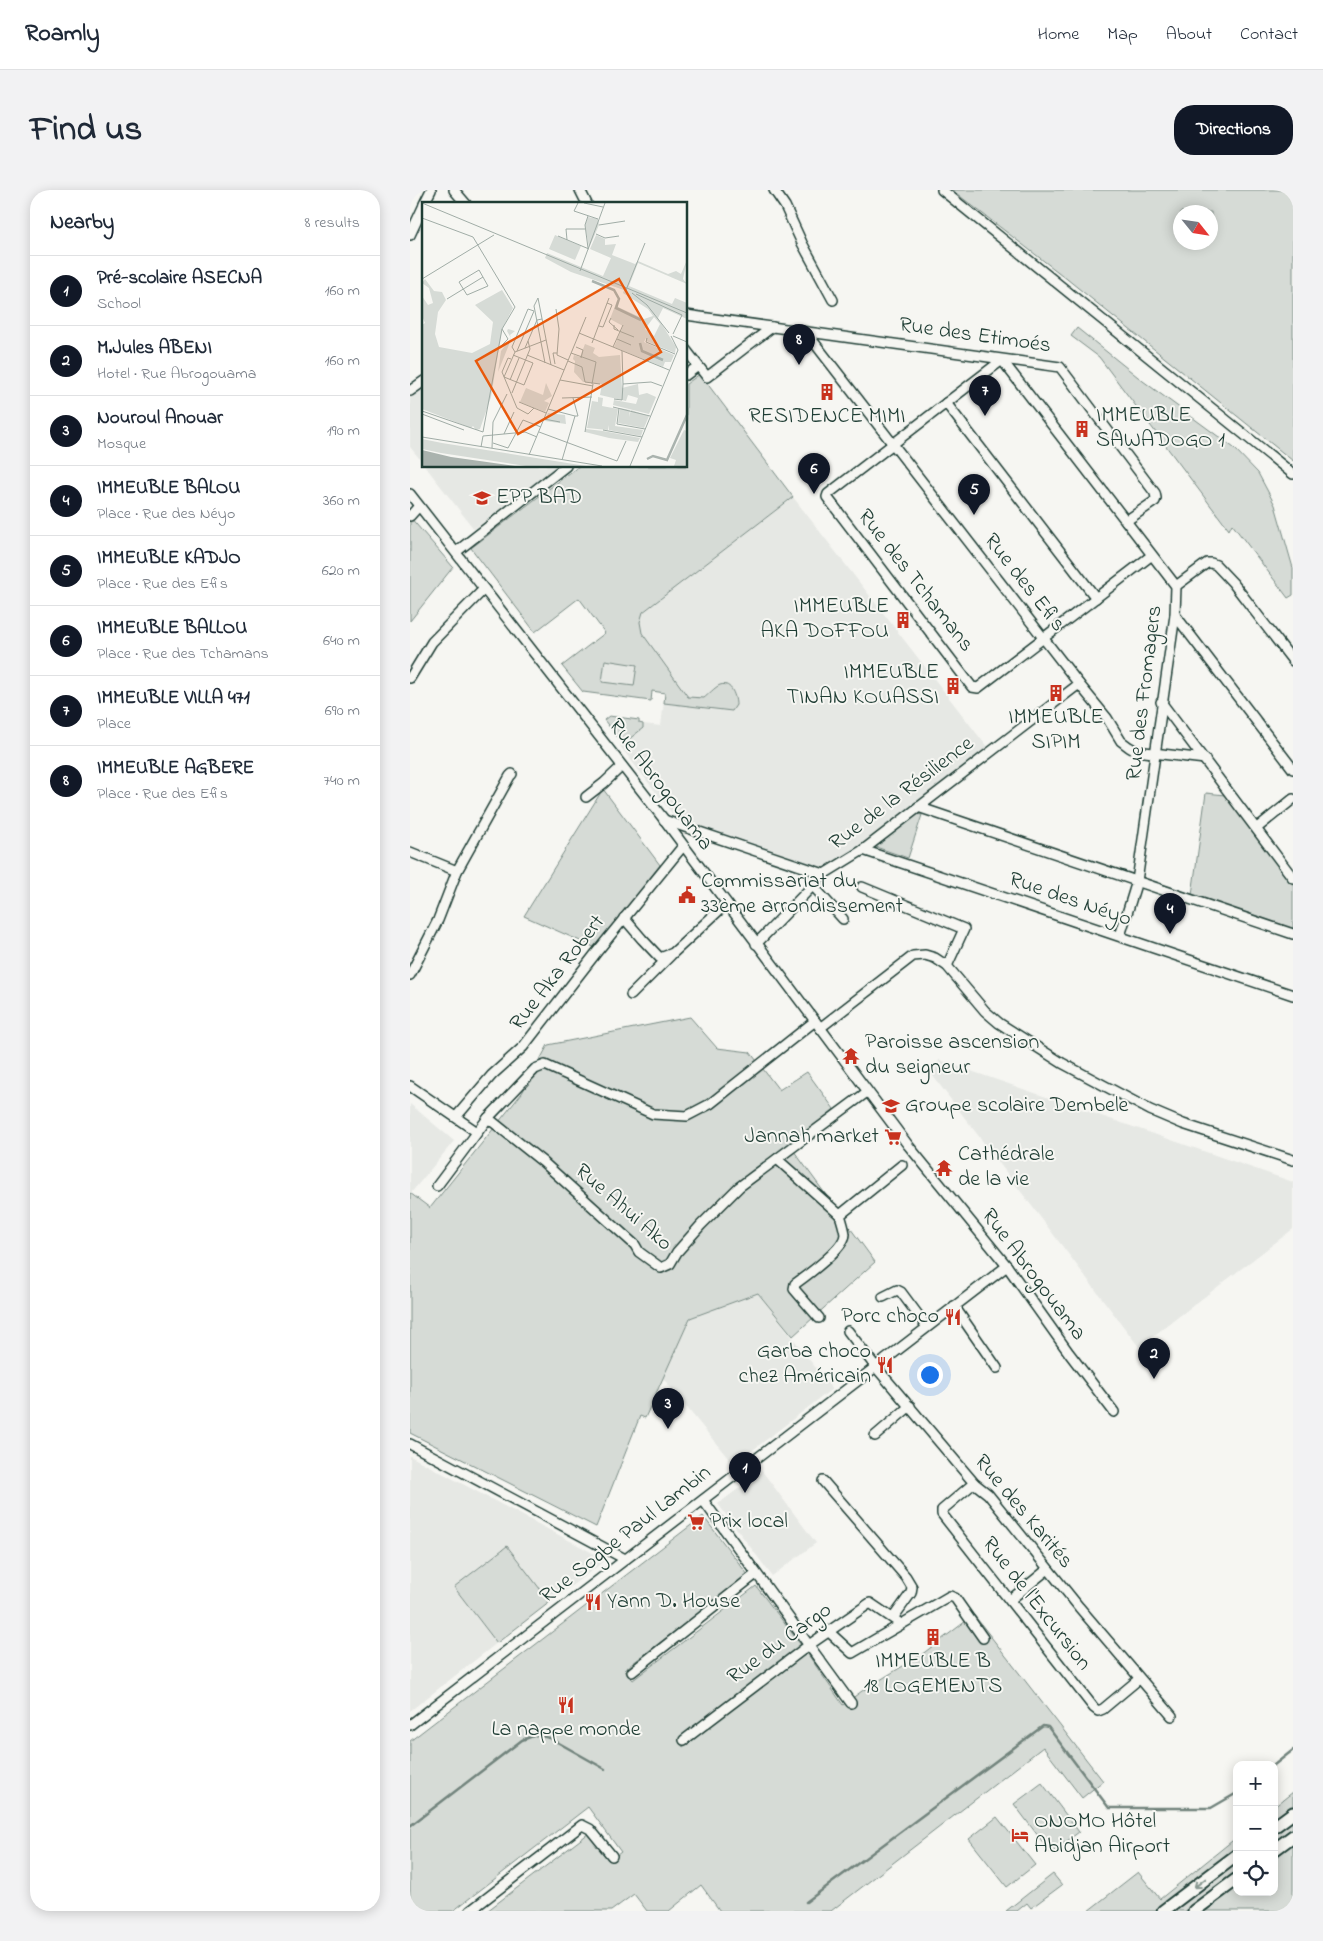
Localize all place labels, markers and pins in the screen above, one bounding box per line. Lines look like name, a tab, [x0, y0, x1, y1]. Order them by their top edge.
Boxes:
pin: 8	[783, 324, 815, 365]
pin: 7	[969, 375, 1001, 416]
building icon: RESIDENCE MIMI	[817, 382, 837, 402]
place label: IMMEUBLE SAWADOGO 1	[1096, 400, 1225, 457]
place label: RESIDENCE MIMI	[748, 401, 906, 433]
building icon: IMMEUBLE SAWADOGO 1	[1072, 419, 1092, 439]
pin: 6	[798, 453, 830, 494]
pin: 5	[958, 474, 990, 515]
place label: EPP BAD	[496, 482, 582, 514]
school or university icon: EPP BAD	[472, 488, 492, 508]
place label: IMMEUBLE AKA DOFFOU	[760, 591, 889, 648]
building icon: IMMEUBLE AKA DOFFOU	[893, 610, 913, 630]
place label: IMMEUBLE TINAN KOUASSI	[786, 657, 939, 714]
building icon: IMMEUBLE TINAN KOUASSI	[943, 676, 963, 696]
building icon: IMMEUBLE SIPIM	[1046, 683, 1066, 703]
place label: IMMEUBLE SIPIM	[1008, 702, 1104, 759]
place label: Commissariat du 33ème arrondissement	[701, 866, 904, 923]
public building icon: Commissariat du 33ème arrondissement	[677, 885, 697, 905]
pin: 4	[1154, 893, 1186, 934]
place label: Paroisse ascension du seigneur	[865, 1027, 1039, 1085]
temple icon: Paroisse ascension du seigneur	[841, 1046, 861, 1066]
place label: Groupe scolaire Dembele	[905, 1090, 1129, 1122]
school or university icon: Groupe scolaire Dembele	[881, 1096, 901, 1116]
place label: Jannah market	[744, 1121, 880, 1153]
supermarket icon: Jannah market	[883, 1127, 903, 1147]
place label: Cathédrale de la vie	[958, 1139, 1054, 1196]
temple icon: Cathédrale de la vie	[934, 1158, 954, 1178]
place label: Porc choco	[841, 1301, 939, 1333]
restaurant icon: Porc choco	[943, 1307, 963, 1327]
place label: Garba choco chez Américain	[738, 1336, 871, 1393]
pin: 2	[1138, 1338, 1170, 1379]
restaurant icon: Garba choco chez Américain	[875, 1355, 895, 1375]
pin: 3	[652, 1388, 684, 1429]
pin: 1	[729, 1452, 761, 1493]
place label: Prix local	[710, 1506, 788, 1538]
supermarket icon: Prix local	[686, 1512, 706, 1532]
place label: Yann D. House	[607, 1586, 740, 1618]
restaurant icon: Yann D. House	[583, 1592, 603, 1612]
building icon: IMMEUBLE B 18 LOGEMENTS	[923, 1627, 943, 1647]
place label: IMMEUBLE B 18 LOGEMENTS	[864, 1646, 1002, 1703]
restaurant icon: La nappe monde	[556, 1695, 576, 1715]
place label: La nappe monde	[491, 1714, 641, 1746]
place label: ONOMO Hôtel Abidjan Airport	[1034, 1806, 1171, 1863]
hotel icon: ONOMO Hôtel Abidjan Airport	[1010, 1825, 1030, 1845]

